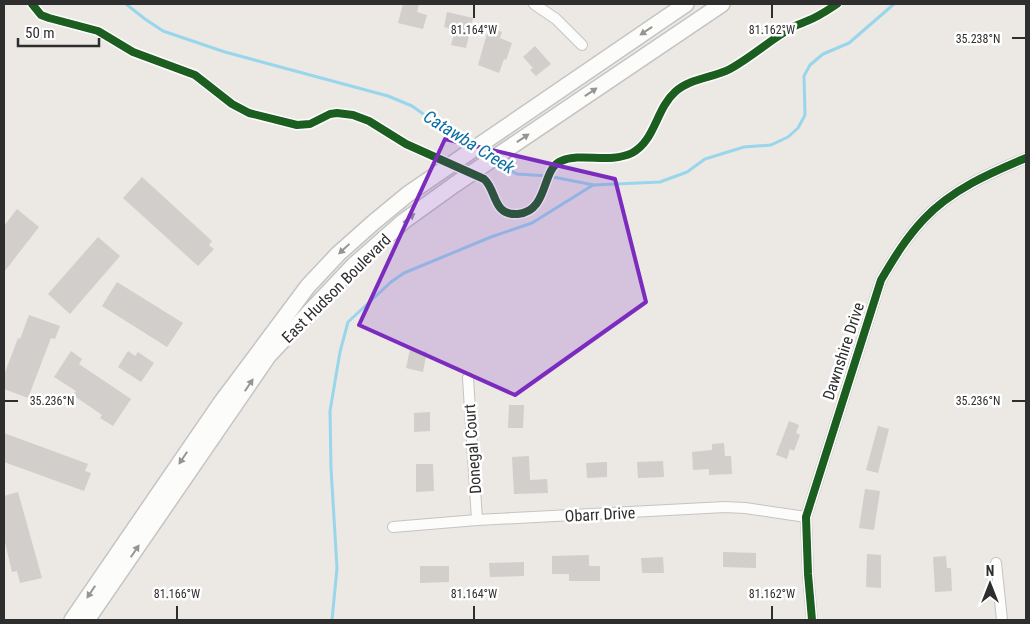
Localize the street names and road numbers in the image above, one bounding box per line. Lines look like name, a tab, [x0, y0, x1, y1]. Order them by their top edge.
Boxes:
street label: East Hudson Boulevard	[278, 230, 395, 347]
street label: Dawnshire Drive	[819, 300, 868, 402]
street label: Donegal Court	[460, 403, 485, 495]
street label: Obarr Drive	[564, 503, 636, 526]

